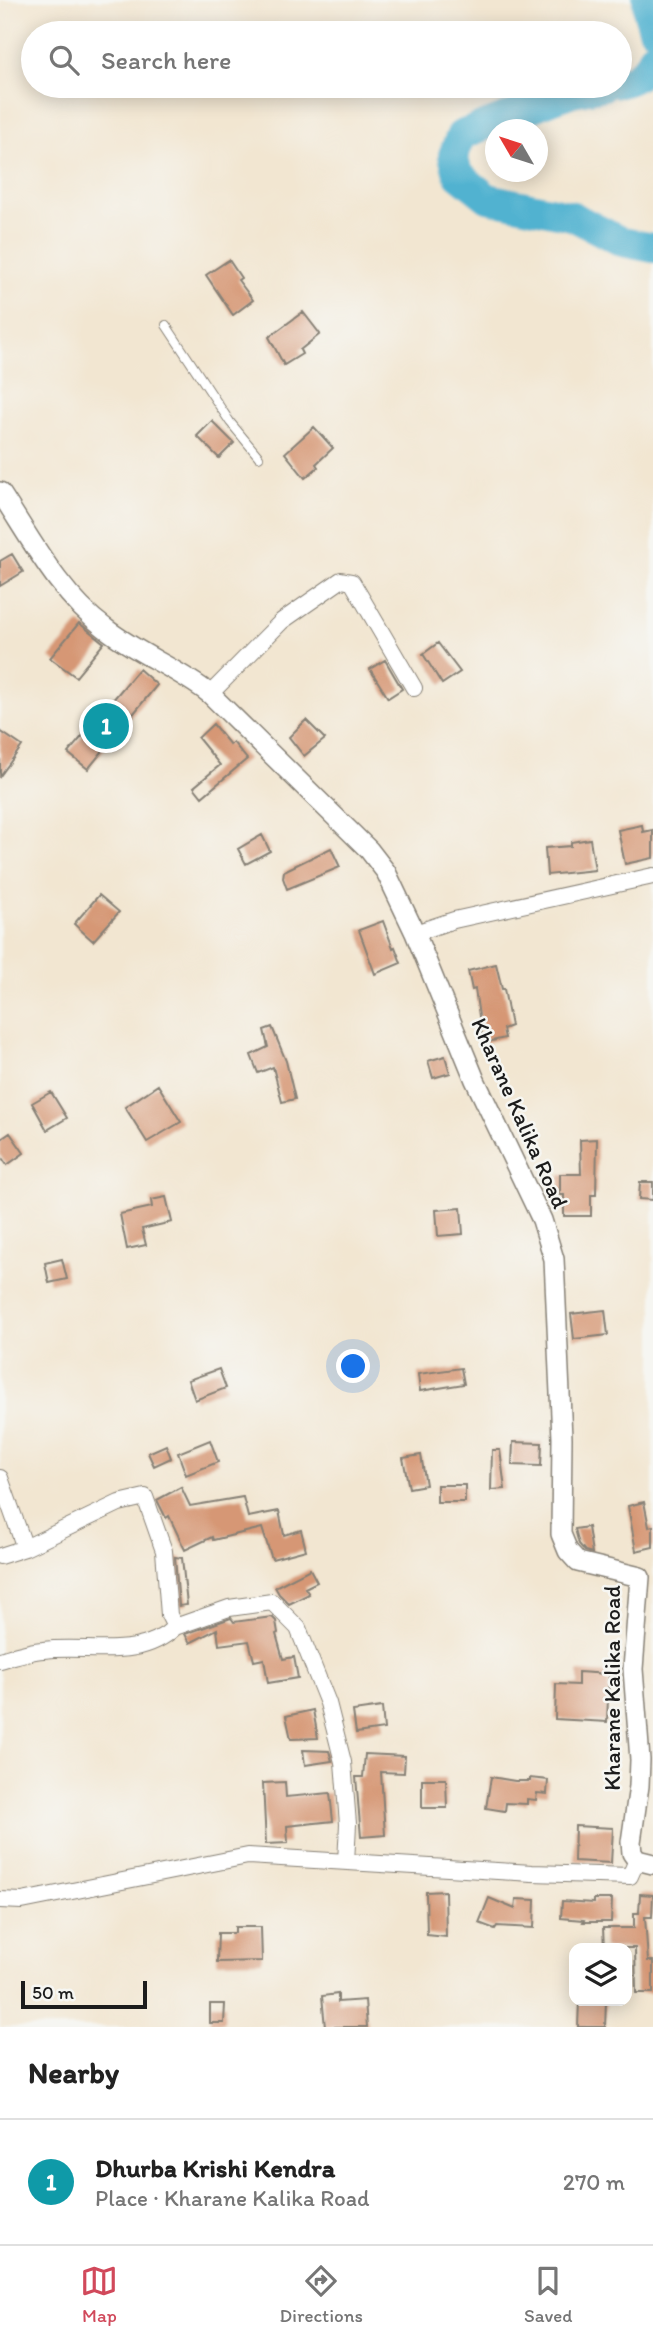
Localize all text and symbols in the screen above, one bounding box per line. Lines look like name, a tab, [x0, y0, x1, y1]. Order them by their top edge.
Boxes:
search box	[21, 21, 632, 98]
icon: search	[45, 41, 83, 79]
text: Search here	[101, 44, 231, 76]
north arrow	[485, 119, 548, 182]
pin: 1	[83, 700, 129, 752]
street label: Kharane Kalika Road	[465, 1013, 575, 1213]
your location	[336, 1349, 370, 1383]
street label: Kharane Kalika Road	[598, 1585, 626, 1791]
map controls	[569, 1943, 632, 2006]
button: layers	[569, 1943, 632, 2006]
scale bar	[21, 1978, 147, 2010]
text: 50 m	[32, 1981, 74, 2004]
text: Nearby	[28, 2054, 119, 2091]
text: Dhurba Krishi Kendra	[95, 2152, 335, 2184]
text: 1	[46, 2168, 56, 2196]
text: 270 m	[563, 2168, 625, 2196]
text: Place · Kharane Kalika Road	[95, 2184, 370, 2212]
tab: Map	[80, 2262, 118, 2327]
tab: Directions	[279, 2262, 363, 2327]
tab: Saved	[524, 2262, 572, 2327]

